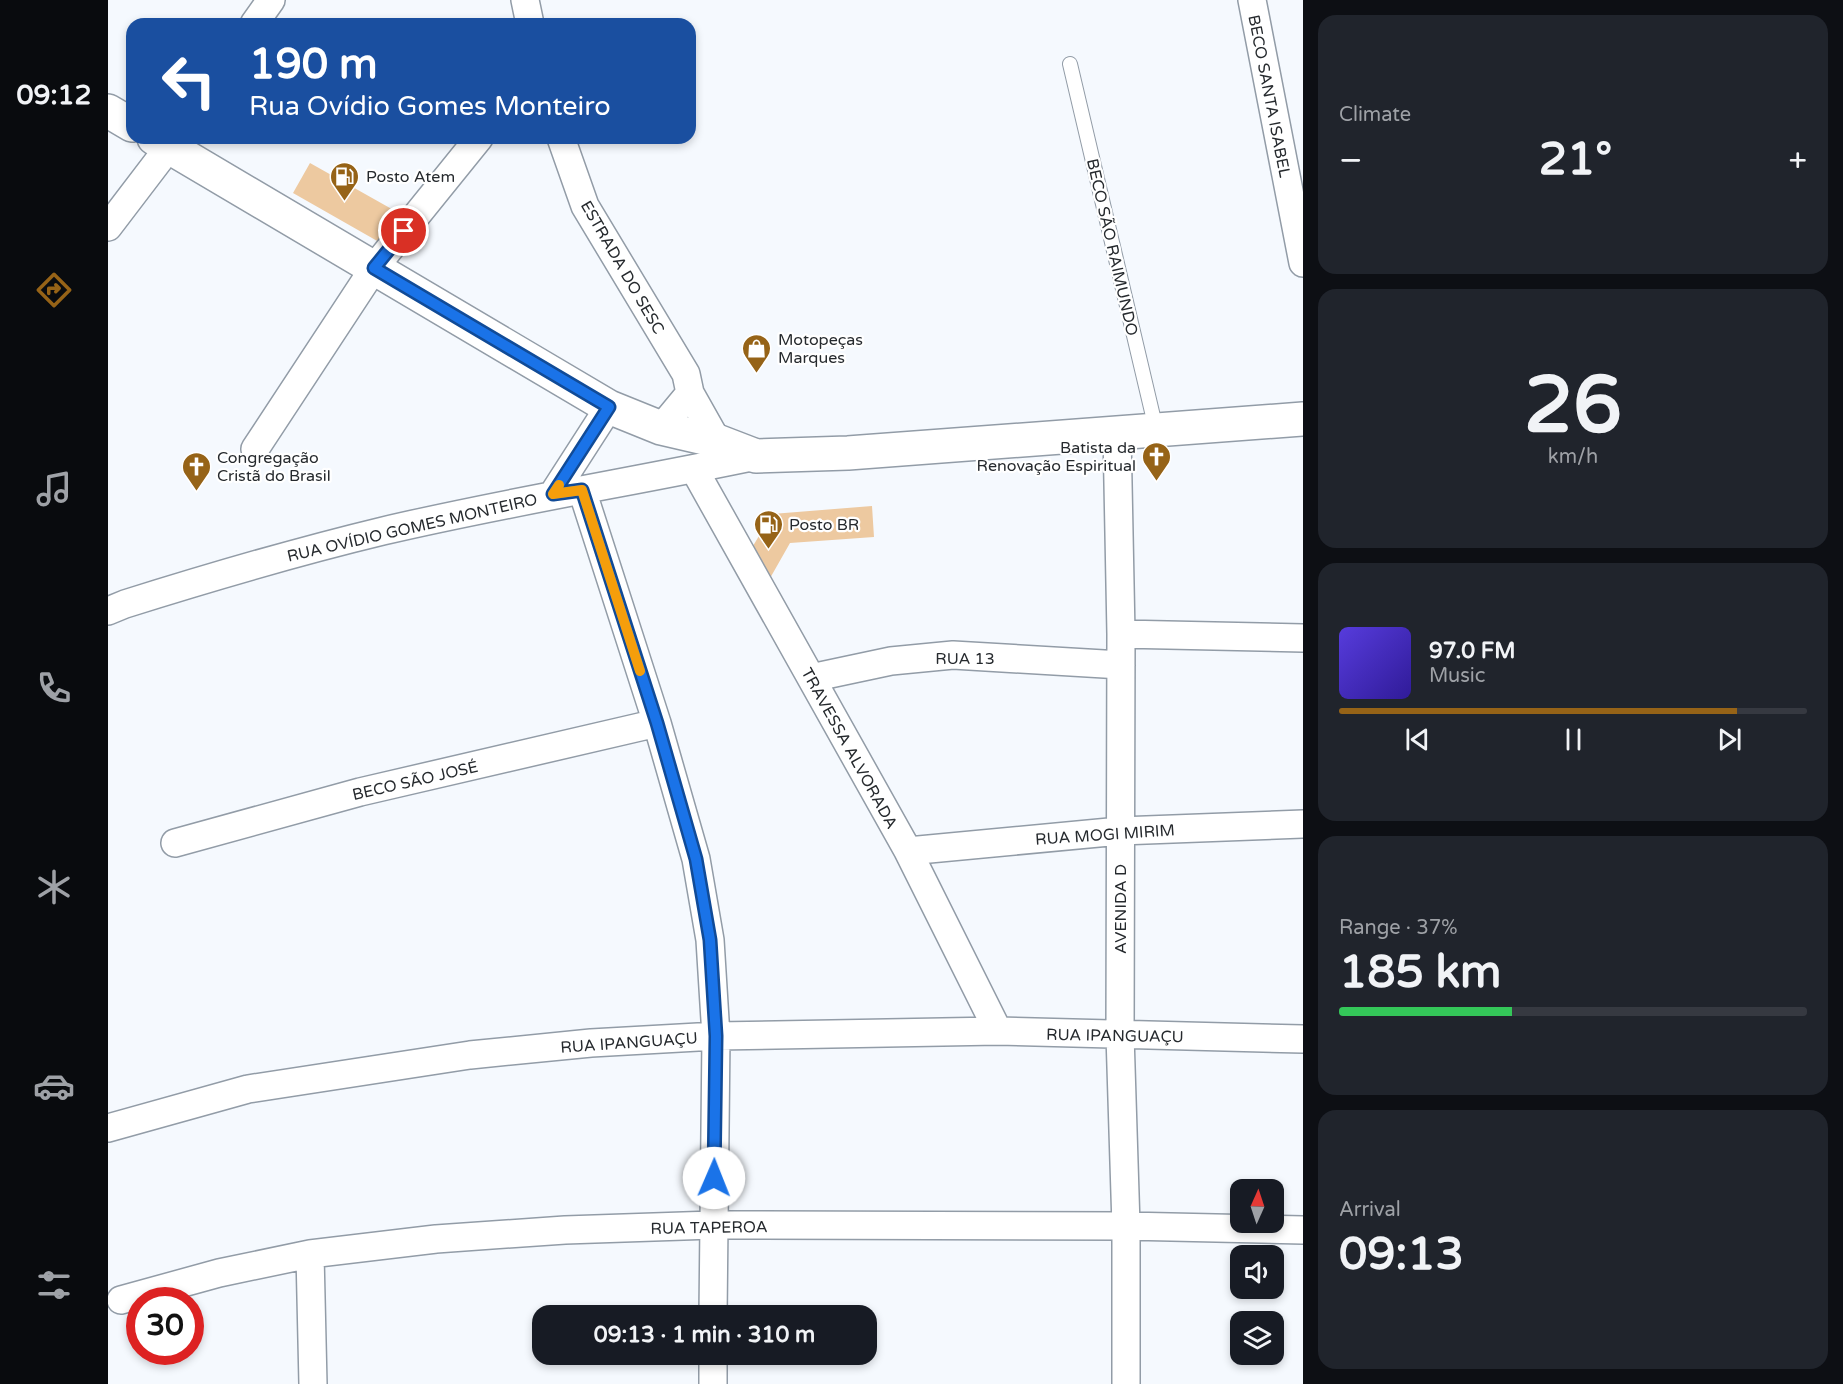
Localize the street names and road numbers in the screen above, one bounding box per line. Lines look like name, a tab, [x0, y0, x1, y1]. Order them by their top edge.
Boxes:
street label: BECO SANTA ISABEL	[1243, 13, 1295, 179]
street label: BECO SÃO RAIMUNDO	[1082, 157, 1142, 338]
street label: ESTRADA DO SESC	[576, 197, 668, 338]
street label: RUA OVÍDIO GOMES MONTEIRO	[285, 489, 539, 567]
street label: RUA 13	[935, 649, 995, 669]
street label: TRAVESSA ALVORADA	[797, 665, 902, 832]
street label: BECO SÃO JOSÉ	[350, 757, 480, 805]
street label: RUA MOGI MIRIM	[1035, 820, 1176, 850]
street label: AVENIDA D	[1111, 864, 1131, 954]
street label: RUA IPANGUAÇU	[1046, 1025, 1184, 1047]
street label: RUA IPANGUAÇU	[560, 1028, 698, 1058]
street label: RUA TAPEROA	[650, 1217, 768, 1239]

